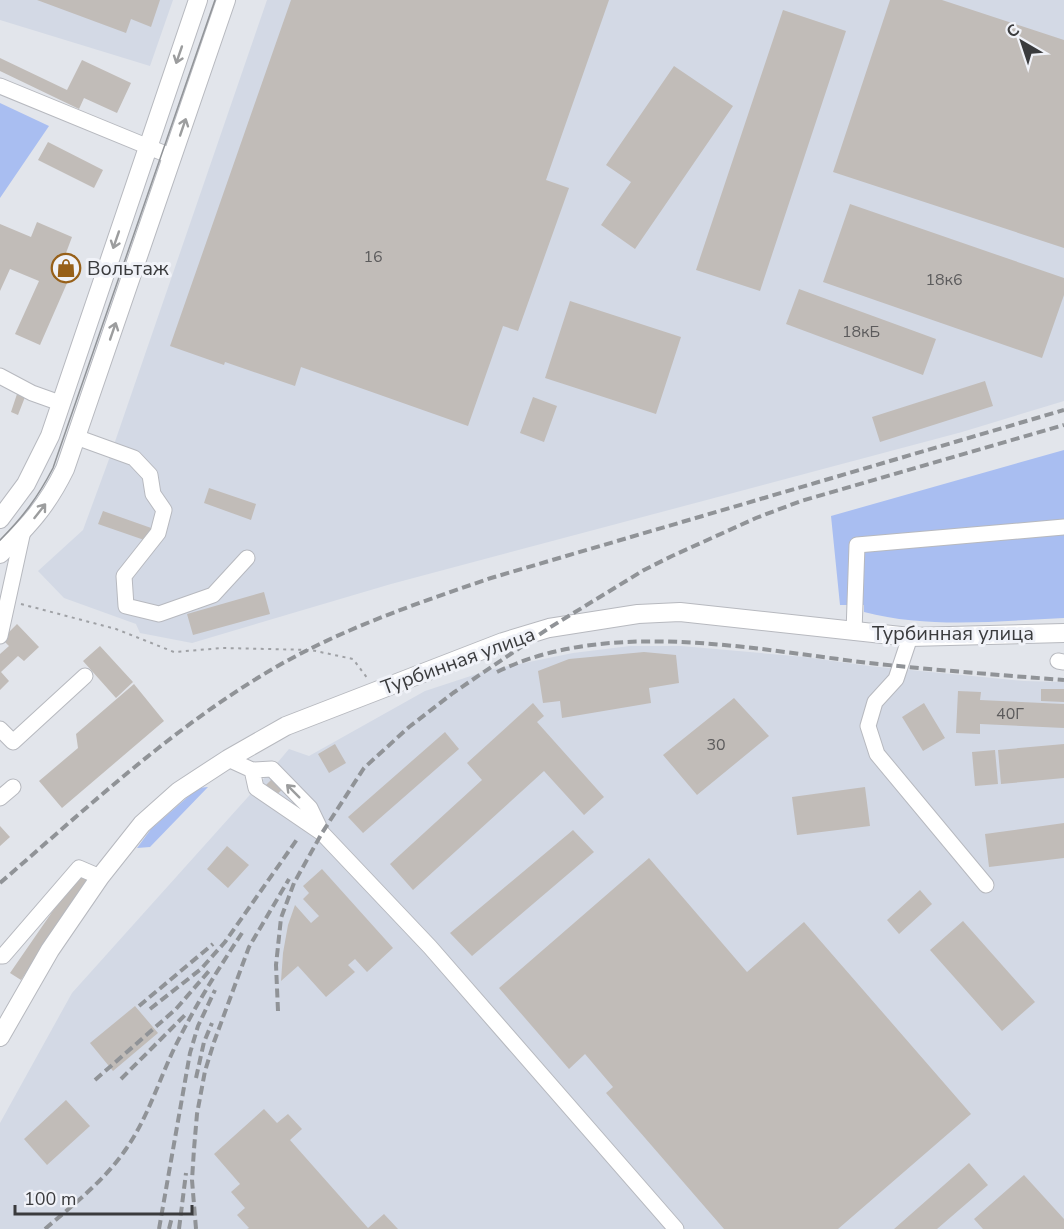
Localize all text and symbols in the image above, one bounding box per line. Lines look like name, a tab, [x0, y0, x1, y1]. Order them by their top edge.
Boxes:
north arrow	[992, 12, 1052, 72]
text: С	[1002, 19, 1024, 43]
one-way arrow	[173, 45, 184, 64]
one-way arrow	[179, 118, 190, 137]
one-way arrow	[110, 230, 121, 249]
house number: 16	[363, 246, 383, 268]
shop icon: Вольтаж	[50, 252, 82, 284]
place label: Вольтаж	[87, 255, 169, 282]
house number: 18к6	[925, 269, 963, 291]
house number: 18кБ	[842, 321, 880, 343]
one-way arrow	[108, 322, 119, 341]
one-way arrow	[34, 503, 47, 519]
street label: Турбинная улица	[872, 620, 1034, 647]
street label: Турбинная улица	[377, 621, 539, 701]
house number: 40Г	[996, 703, 1024, 725]
house number: 30	[706, 734, 726, 756]
one-way arrow	[286, 784, 301, 799]
scale bar	[15, 1178, 192, 1216]
text: 100 m	[24, 1187, 76, 1211]

